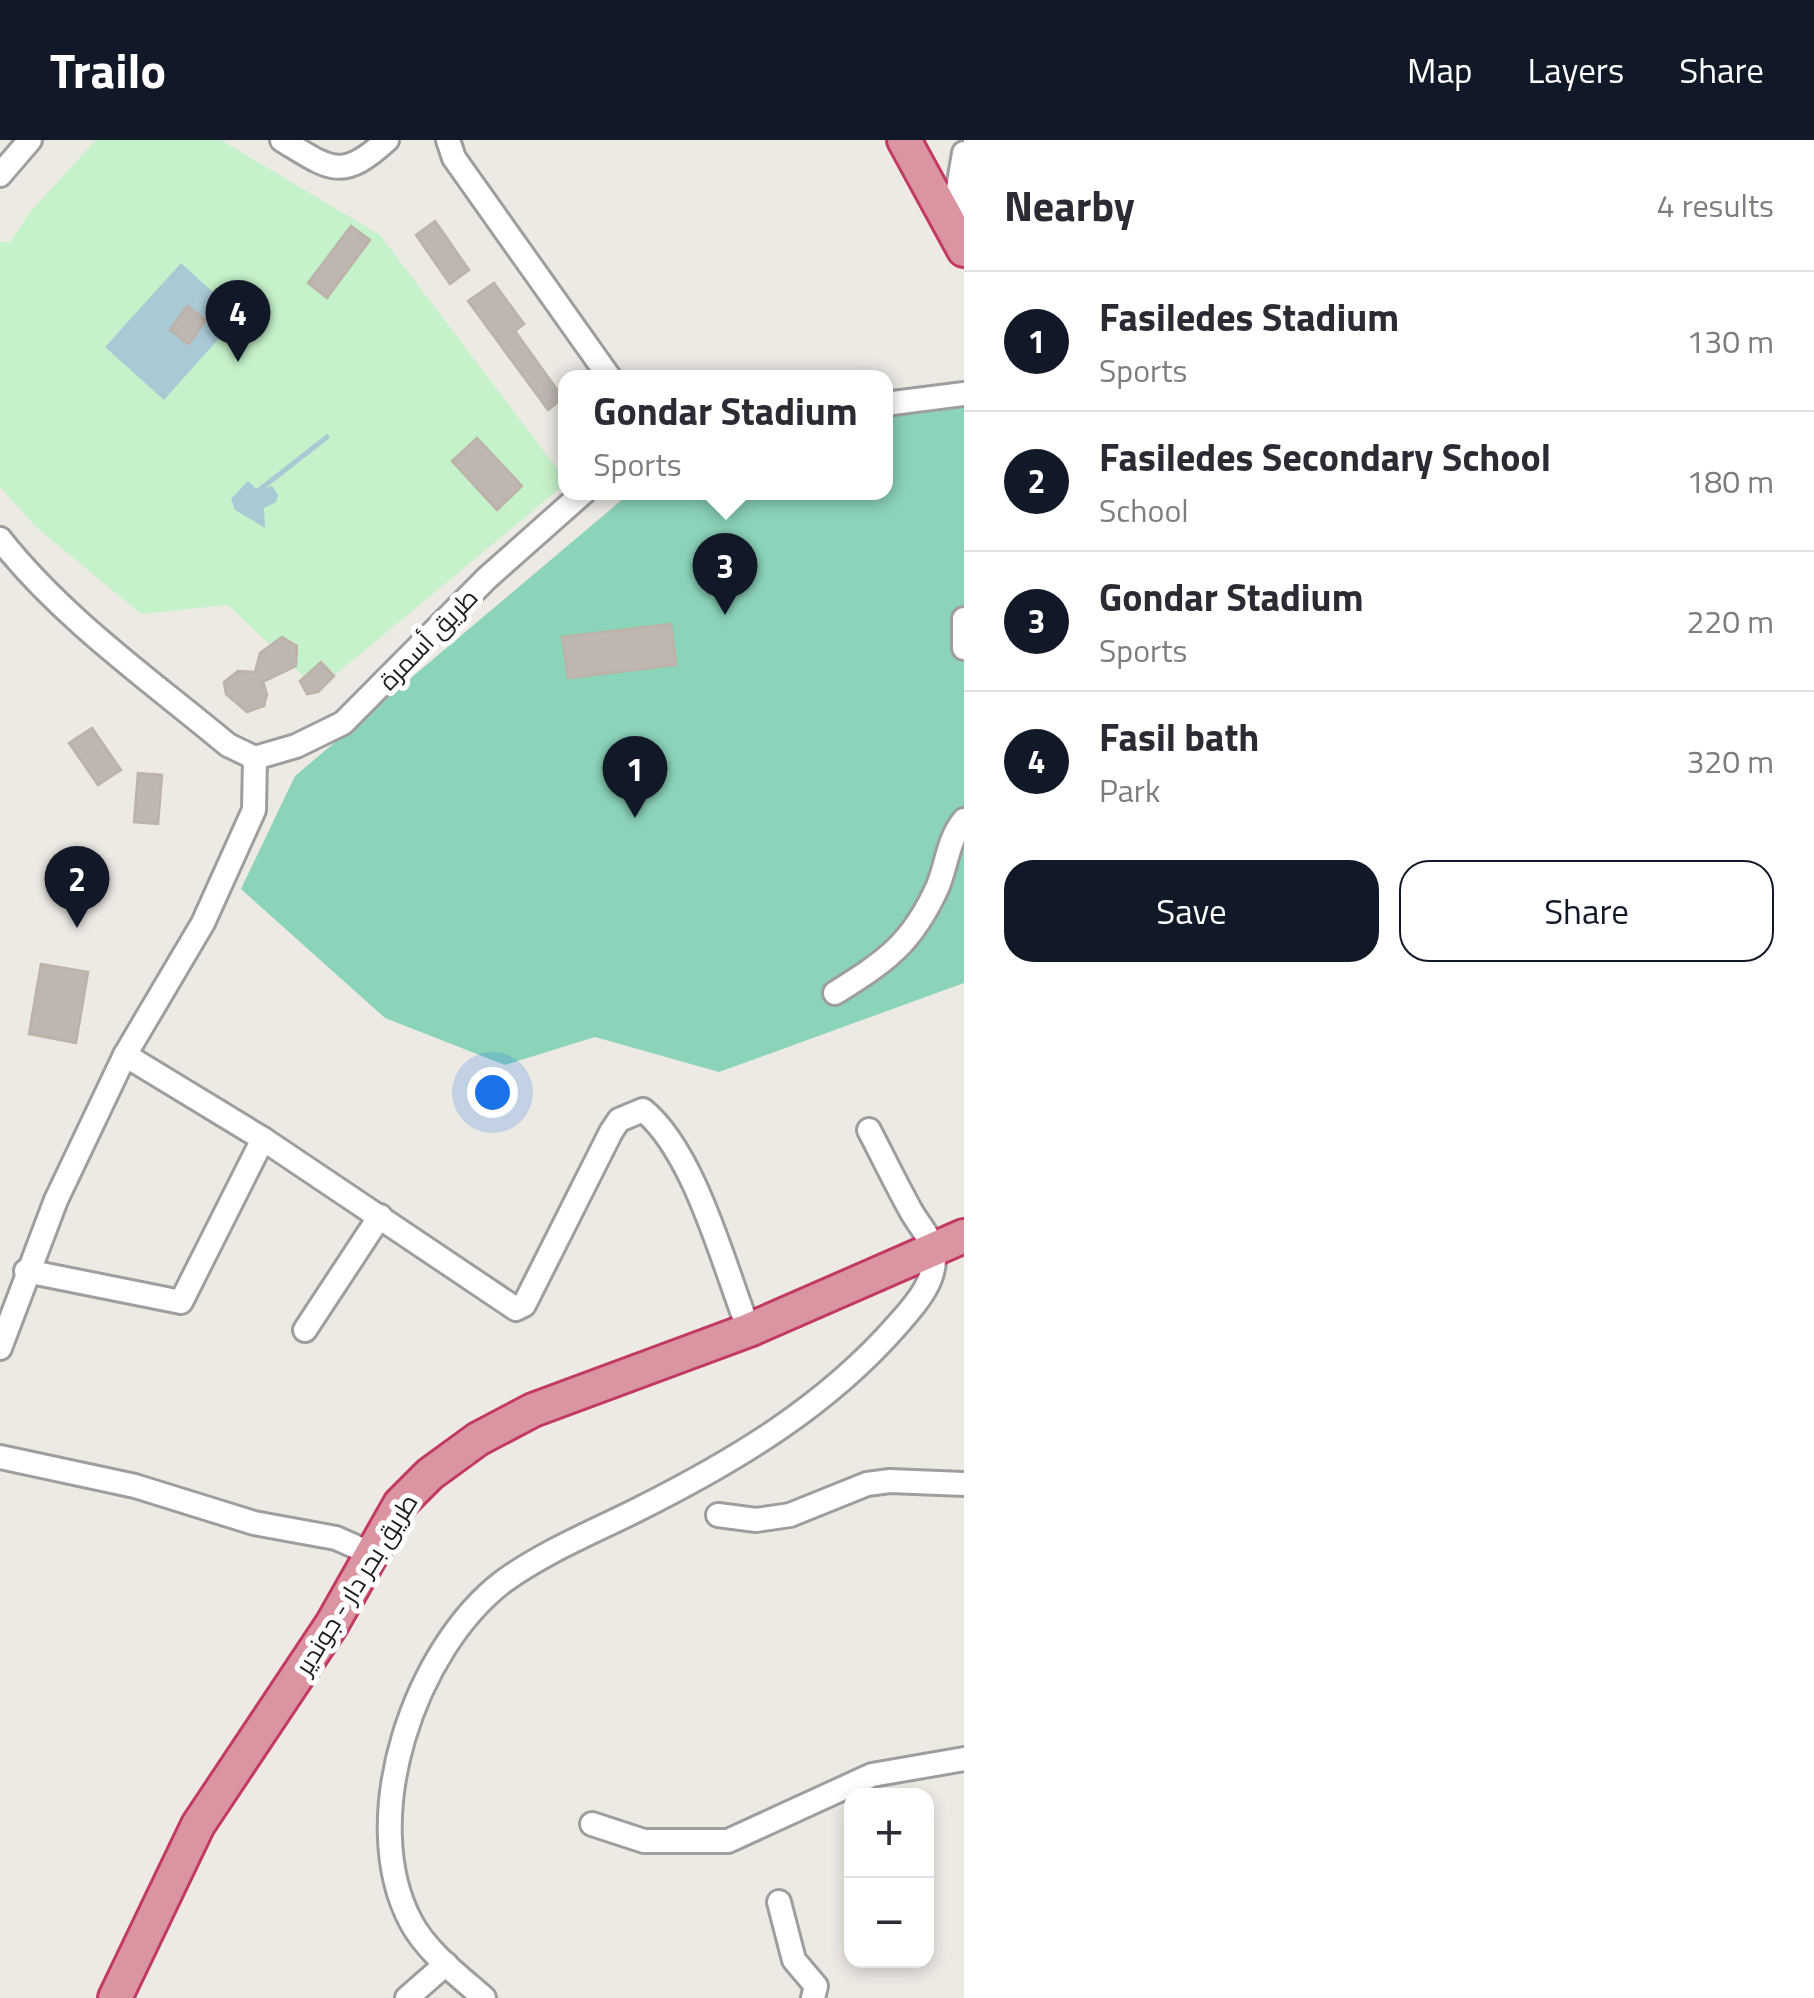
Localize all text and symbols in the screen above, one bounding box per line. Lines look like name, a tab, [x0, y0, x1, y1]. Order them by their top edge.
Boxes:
text: Trailo	[50, 34, 166, 107]
text: Map	[1407, 43, 1472, 97]
text: Layers	[1527, 43, 1624, 97]
text: Share	[1679, 43, 1764, 97]
text: Nearby	[1004, 173, 1135, 237]
text: 4 results	[1657, 181, 1774, 229]
pin: 4	[206, 280, 270, 362]
text: Fasiledes Stadium	[1099, 288, 1399, 346]
text: 1	[1028, 317, 1045, 365]
text: 130 m	[1686, 317, 1774, 365]
text: Sports	[1099, 346, 1187, 394]
popup	[558, 370, 893, 500]
text: Gondar Stadium	[593, 382, 858, 440]
text: Fasiledes Secondary School	[1099, 428, 1551, 486]
text: Sports	[593, 440, 682, 488]
text: 2	[1028, 457, 1045, 505]
text: 180 m	[1686, 457, 1774, 505]
text: School	[1099, 486, 1189, 534]
pin: 3	[692, 532, 758, 615]
text: Gondar Stadium	[1099, 568, 1364, 626]
street label: طريق أسمرة	[370, 579, 486, 699]
text: 3	[1028, 597, 1045, 645]
text: 220 m	[1686, 597, 1774, 645]
text: Sports	[1099, 626, 1187, 674]
text: Fasil bath	[1099, 708, 1259, 766]
pin: 1	[602, 736, 668, 818]
text: 4	[1028, 737, 1045, 785]
text: 320 m	[1686, 737, 1774, 785]
text: Park	[1099, 766, 1160, 814]
pin: 2	[44, 846, 110, 928]
button: Save	[1004, 860, 1379, 962]
button: Share	[1399, 860, 1774, 962]
your location	[467, 1067, 518, 1118]
street label: طريق بحر دار - جوندير	[284, 1486, 427, 1684]
map controls	[844, 1788, 934, 1968]
button: +	[844, 1788, 934, 1878]
button: −	[844, 1878, 934, 1968]

